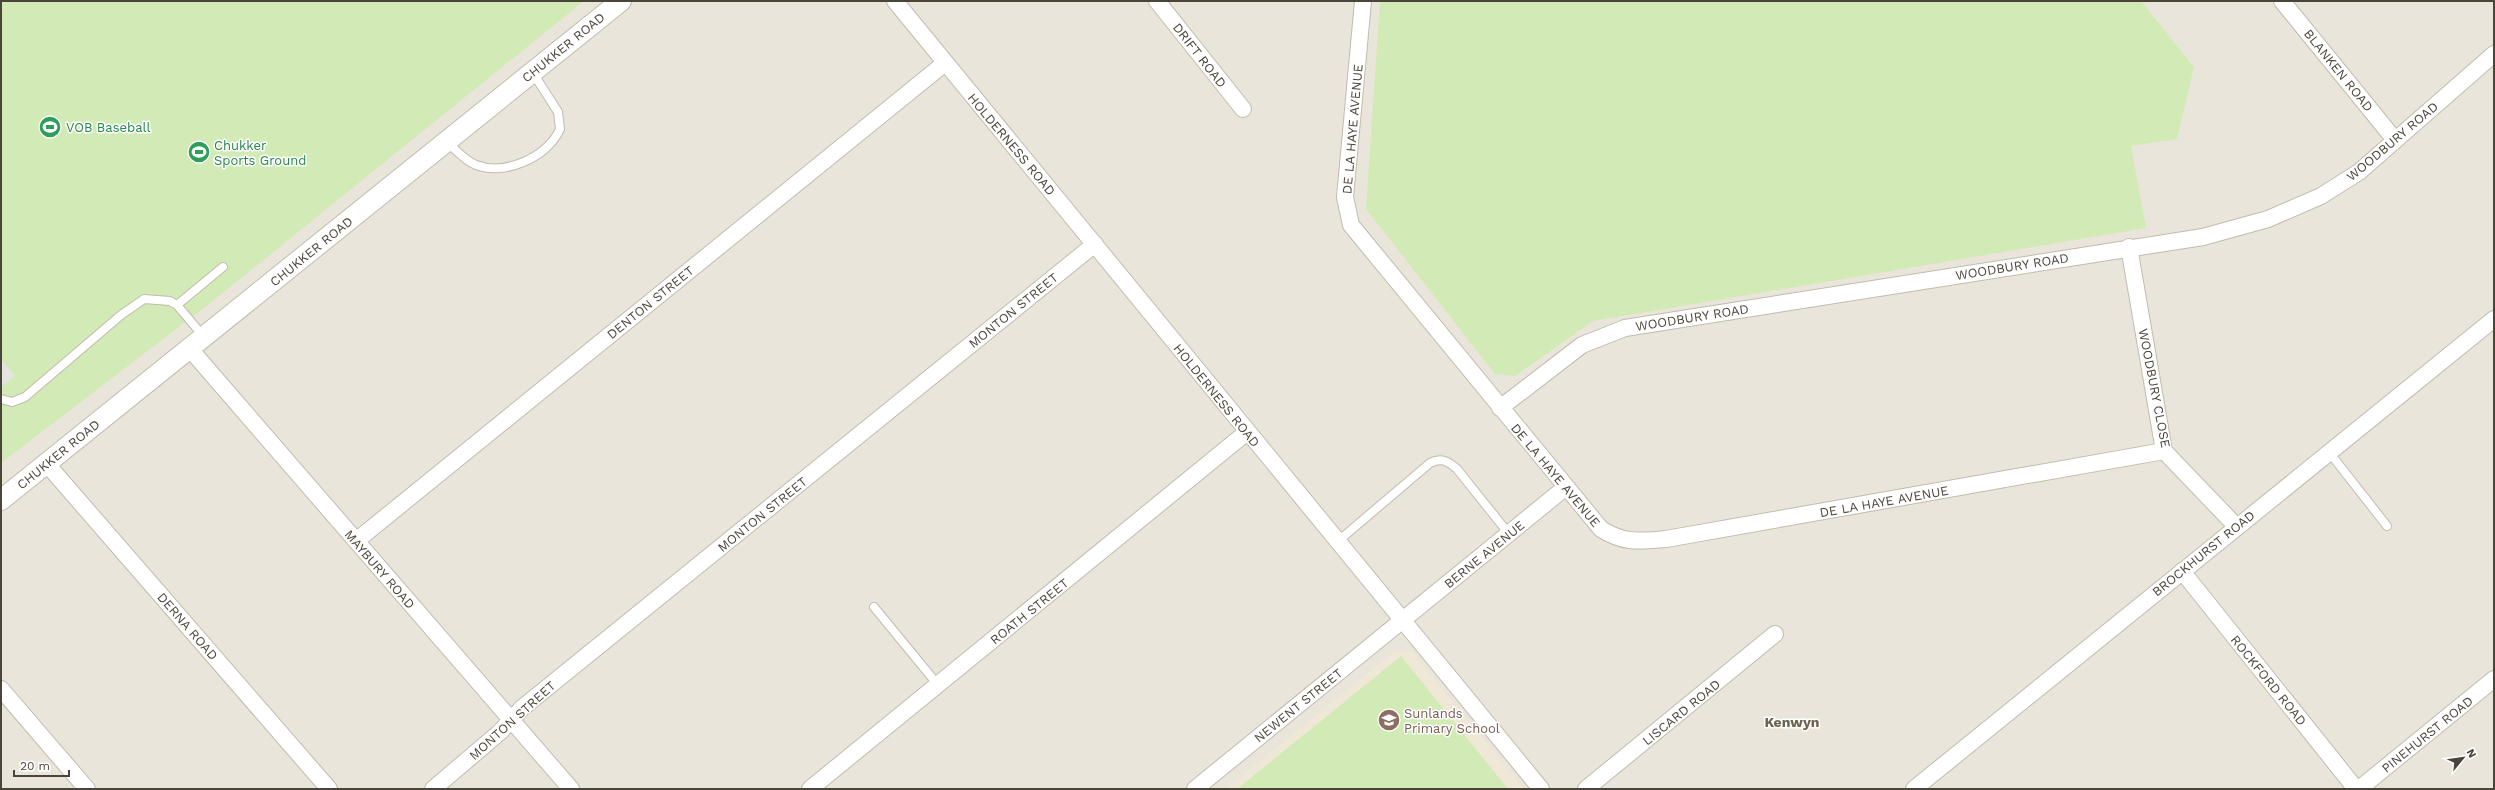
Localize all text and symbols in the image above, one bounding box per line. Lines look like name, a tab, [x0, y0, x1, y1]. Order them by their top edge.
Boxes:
street label: CHUKKER ROAD	[519, 9, 608, 85]
street label: DRIFT ROAD	[1170, 20, 1229, 91]
street label: BLANKEN ROAD	[2301, 26, 2376, 114]
street label: DE LA HAYE AVENUE	[1339, 63, 1366, 195]
street label: HOLDERNESS ROAD	[965, 90, 1059, 198]
street label: WOODBURY ROAD	[2344, 99, 2441, 184]
sports icon: VOB Baseball	[37, 114, 63, 140]
place label: VOB Baseball	[66, 120, 151, 135]
place label: Chukker Sports Ground	[214, 138, 306, 168]
sports icon: Chukker Sports Ground	[186, 139, 212, 165]
street label: CHUKKER ROAD	[267, 213, 356, 289]
street label: WOODBURY ROAD	[1954, 250, 2070, 283]
street label: DENTON STREET	[604, 263, 697, 342]
street label: MONTON STREET	[966, 270, 1061, 351]
street label: WOODBURY ROAD	[1634, 301, 1750, 334]
street label: WOODBURY CLOSE	[2136, 327, 2173, 449]
street label: HOLDERNESS ROAD	[1170, 341, 1263, 450]
street label: CHUKKER ROAD	[14, 416, 103, 492]
street label: DE LA HAYE AVENUE	[1508, 420, 1603, 530]
street label: MONTON STREET	[715, 474, 810, 555]
street label: DE LA HAYE AVENUE	[1818, 483, 1950, 520]
street label: BROCKHURST ROAD	[2149, 507, 2258, 599]
street label: BERNE AVENUE	[1441, 517, 1527, 591]
street label: MAYBURY ROAD	[341, 527, 418, 612]
street label: ROATH STREET	[987, 575, 1071, 647]
street label: DERNA ROAD	[154, 590, 221, 663]
street label: ROCKFORD ROAD	[2228, 632, 2310, 728]
street label: NEWENT STREET	[1251, 665, 1345, 746]
street label: LISCARD ROAD	[1639, 676, 1723, 748]
street label: MONTON STREET	[466, 678, 559, 763]
street label: PINEHURST ROAD	[2378, 692, 2476, 776]
place label: Sunlands Primary School	[1404, 706, 1500, 736]
school or university icon: Sunlands Primary School	[1376, 707, 1402, 733]
district label: Kenwyn	[1764, 714, 1820, 730]
north arrow	[2443, 738, 2483, 778]
scale bar	[14, 752, 69, 778]
text: 20 m	[20, 759, 50, 773]

